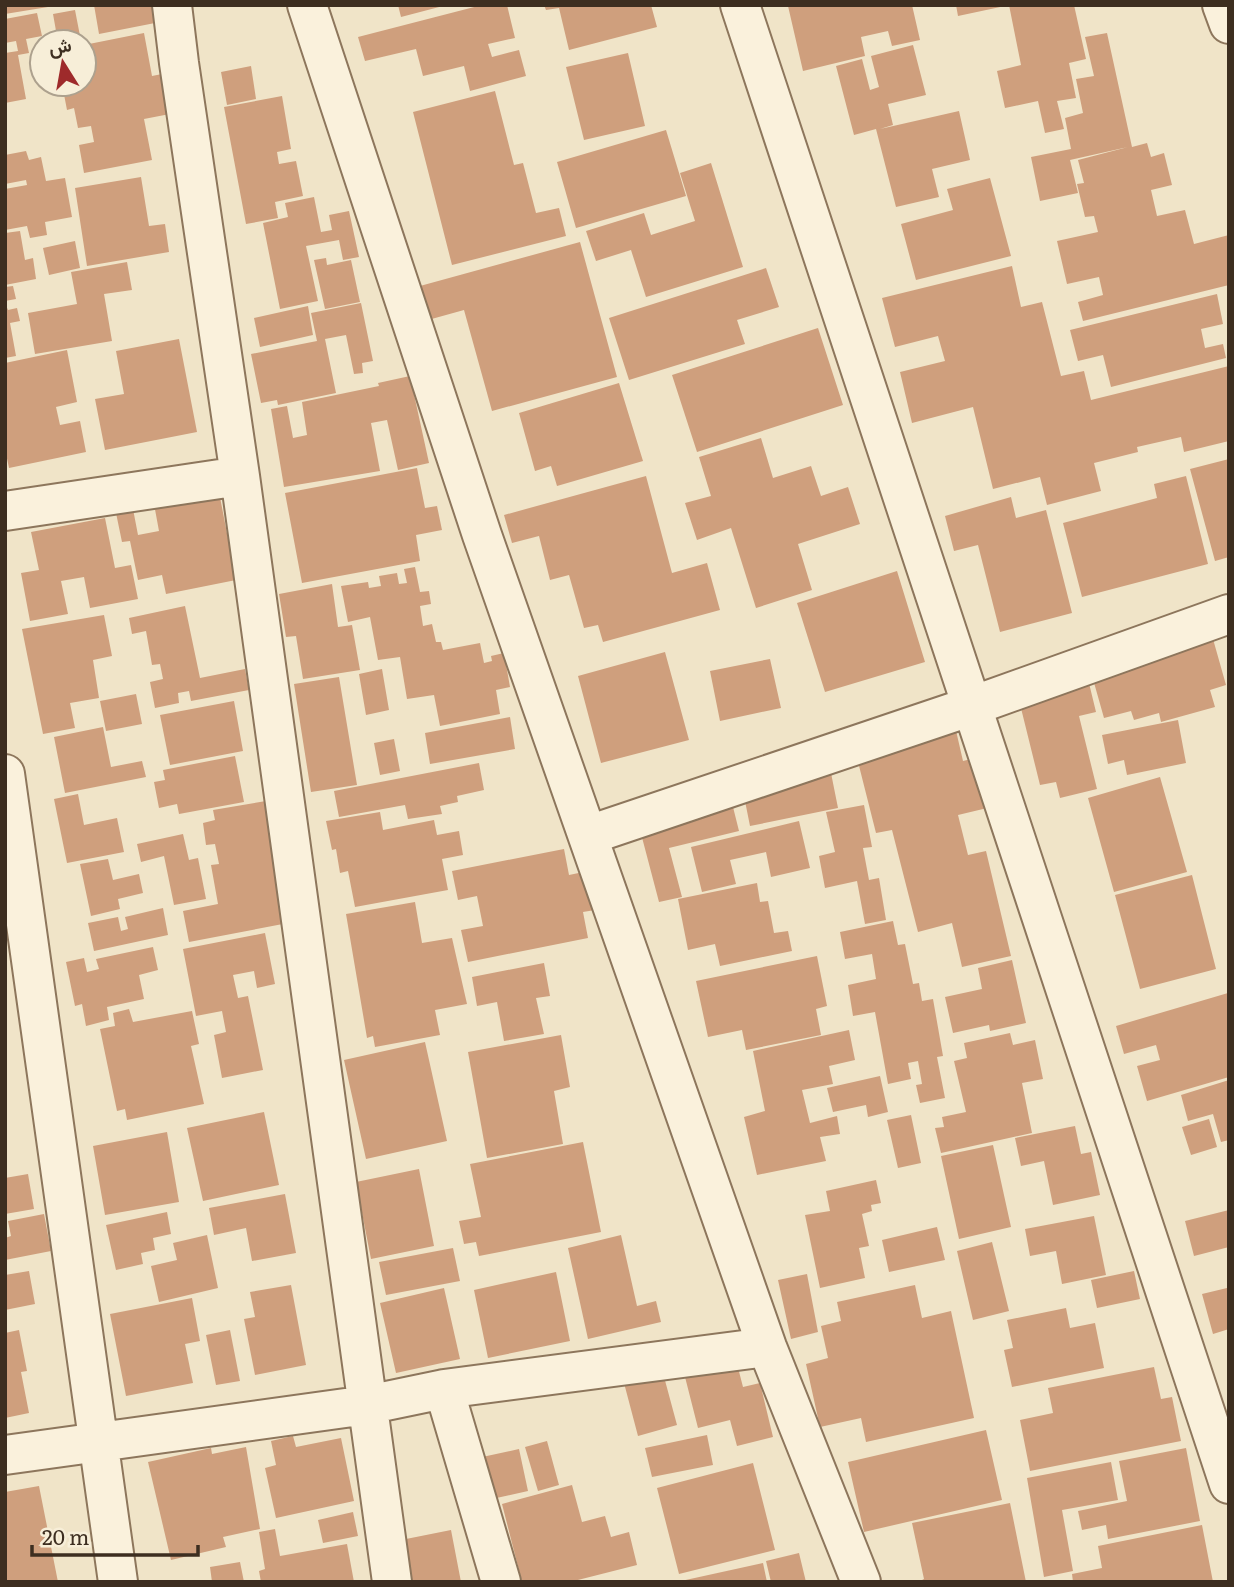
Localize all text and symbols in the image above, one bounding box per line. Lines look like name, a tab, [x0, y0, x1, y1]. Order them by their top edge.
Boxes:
north arrow	[28, 28, 98, 98]
text: ش	[46, 29, 74, 61]
scale bar	[32, 1514, 198, 1558]
text: 20 m	[42, 1520, 89, 1551]

